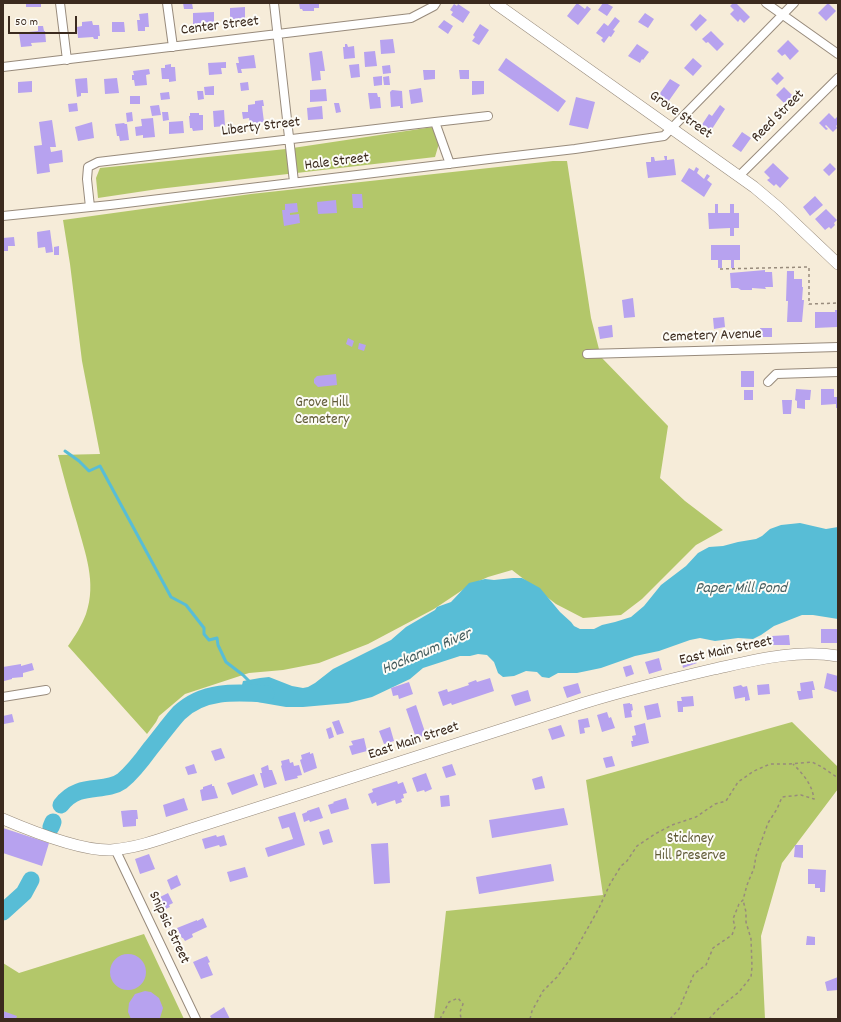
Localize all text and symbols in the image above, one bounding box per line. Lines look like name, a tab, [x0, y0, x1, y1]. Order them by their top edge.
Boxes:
scale bar	[10, 8, 79, 34]
street label: Center Street	[180, 13, 260, 41]
text: 50 m	[15, 14, 38, 31]
street label: Reed Street	[749, 87, 809, 147]
street label: Grove Street	[645, 88, 715, 144]
street label: Liberty Street	[221, 114, 301, 142]
street label: Hale Street	[304, 150, 370, 176]
street label: Cemetery Avenue	[662, 326, 762, 348]
park label: Grove Hill Cemetery	[295, 395, 349, 430]
water label: Paper Mill Pond	[695, 580, 787, 600]
water label: Hockanum River	[379, 626, 475, 680]
street label: East Main Street	[678, 633, 774, 671]
street label: East Main Street	[366, 719, 462, 765]
park label: Stickney Hill Preserve	[654, 831, 726, 866]
street label: Snipsic Street	[143, 889, 193, 967]

